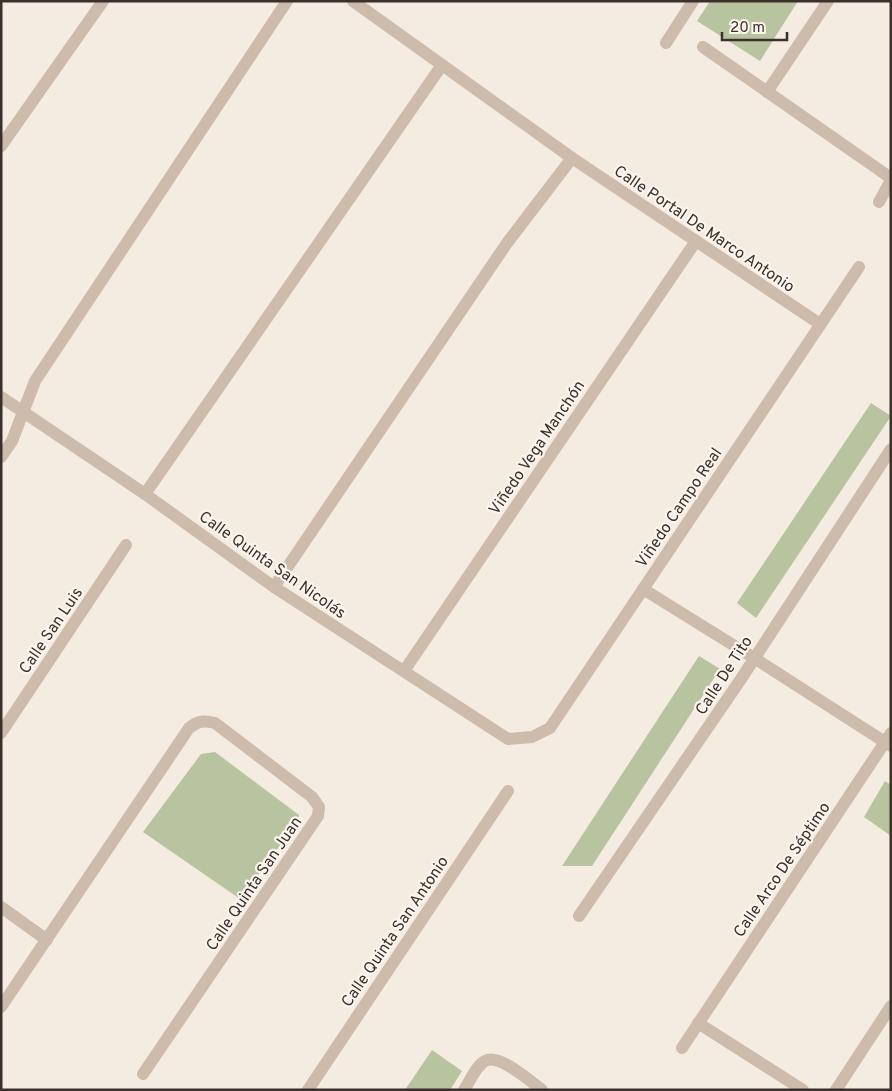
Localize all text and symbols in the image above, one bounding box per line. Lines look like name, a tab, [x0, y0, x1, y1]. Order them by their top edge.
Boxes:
scale bar	[722, 10, 787, 42]
text: 20 m	[730, 19, 765, 38]
street label: Calle Portal De Marco Antonio	[610, 162, 798, 298]
street label: Viñedo Vega Manchón	[485, 377, 590, 519]
street label: Viñedo Campo Real	[632, 444, 727, 572]
street label: Calle Quinta San Nicolás	[195, 507, 349, 624]
street label: Calle San Luis	[15, 584, 88, 678]
street label: Calle De Tito	[692, 633, 758, 719]
street label: Calle Arco De Séptimo	[730, 799, 835, 942]
street label: Calle Quinta San Juan	[202, 813, 307, 955]
street label: Calle Quinta San Antonio	[338, 853, 454, 1011]

